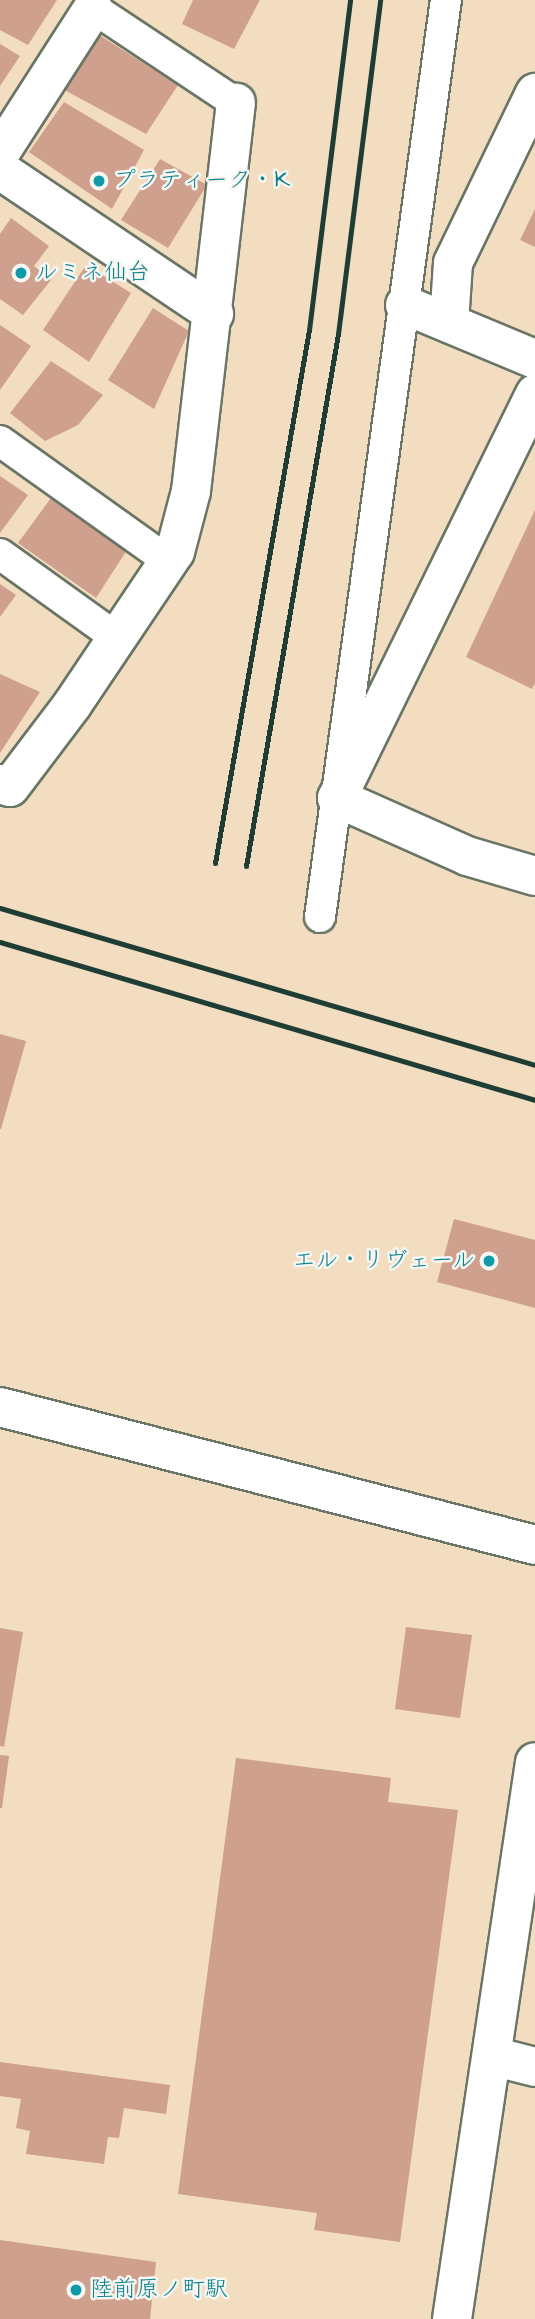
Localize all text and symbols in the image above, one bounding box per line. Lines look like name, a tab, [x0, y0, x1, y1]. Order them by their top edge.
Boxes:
place label: プラティーク・K	[113, 167, 290, 195]
marker: プラティーク・K	[91, 173, 107, 189]
place label: ルミネ仙台	[35, 259, 150, 287]
marker: ルミネ仙台	[13, 265, 29, 281]
place label: エル・リヴェール	[291, 1247, 475, 1275]
marker: エル・リヴェール	[481, 1253, 497, 1269]
place label: 陸前原ノ町駅	[90, 2276, 228, 2304]
marker: 陸前原ノ町駅	[68, 2282, 84, 2298]

